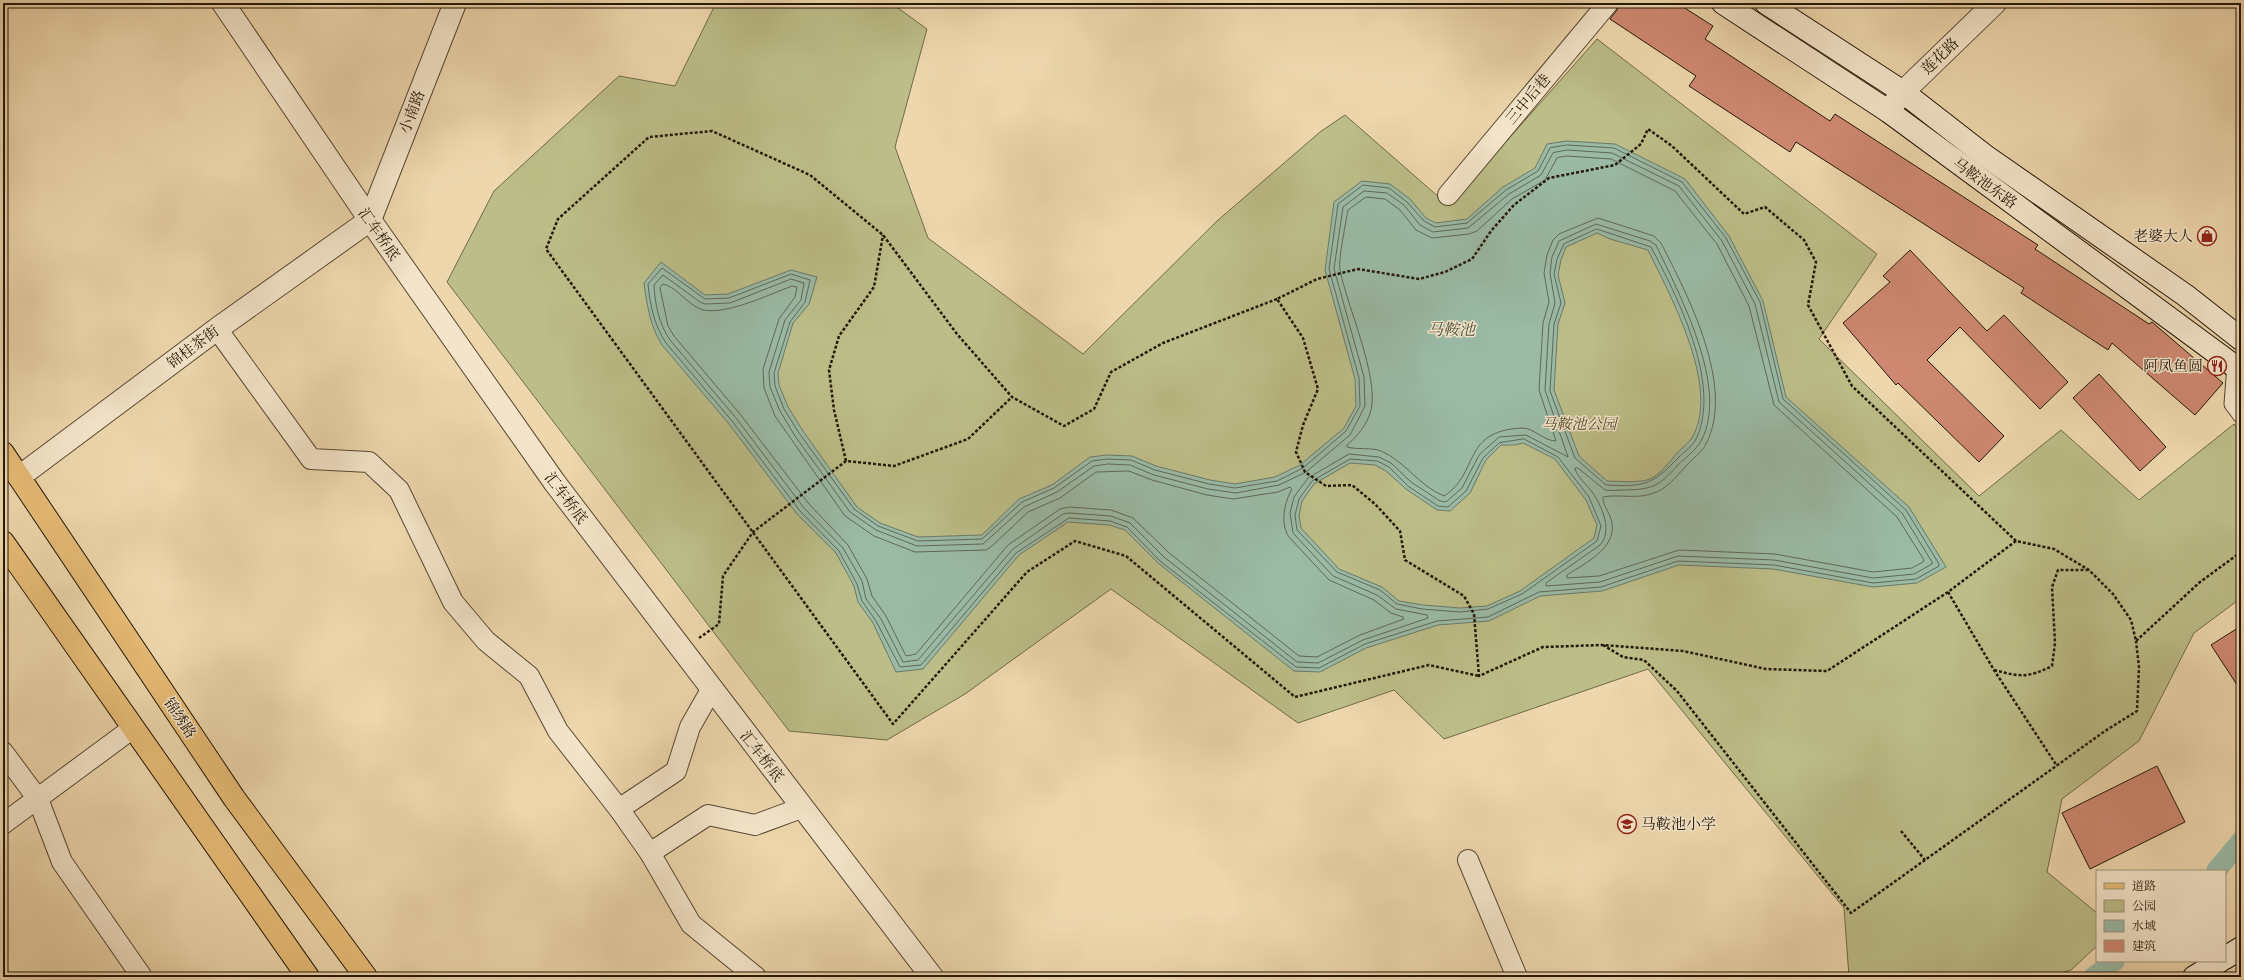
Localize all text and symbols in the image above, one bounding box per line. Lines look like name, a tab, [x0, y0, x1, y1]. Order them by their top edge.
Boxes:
street label: 莲花路	[1917, 33, 1962, 78]
street label: 三中后巷	[1501, 70, 1554, 128]
street label: 小南路	[395, 87, 428, 136]
street label: 马鞍池东路	[1949, 153, 2021, 212]
street label: 汇车桥底	[354, 204, 404, 264]
shop icon: 老婆大人	[2196, 225, 2218, 247]
place label: 老婆大人	[2133, 226, 2193, 245]
water label: 马鞍池	[1427, 319, 1477, 340]
street label: 锦桂茶街	[163, 321, 222, 372]
restaurant icon: 阿凤鱼圆	[2206, 355, 2228, 377]
place label: 阿凤鱼圆	[2143, 356, 2203, 375]
park label: 马鞍池公园	[1541, 414, 1618, 433]
street label: 汇车桥底	[541, 468, 592, 527]
street label: 锦绣路	[160, 694, 201, 742]
street label: 汇车桥底	[736, 726, 788, 785]
school or university icon: 马鞍池小学	[1616, 813, 1638, 835]
place label: 马鞍池小学	[1641, 814, 1716, 833]
legend	[2096, 870, 2226, 962]
text: 道路	[2132, 878, 2156, 894]
text: 公园	[2132, 898, 2156, 914]
text: 水域	[2132, 918, 2156, 934]
text: 建筑	[2132, 938, 2156, 954]

